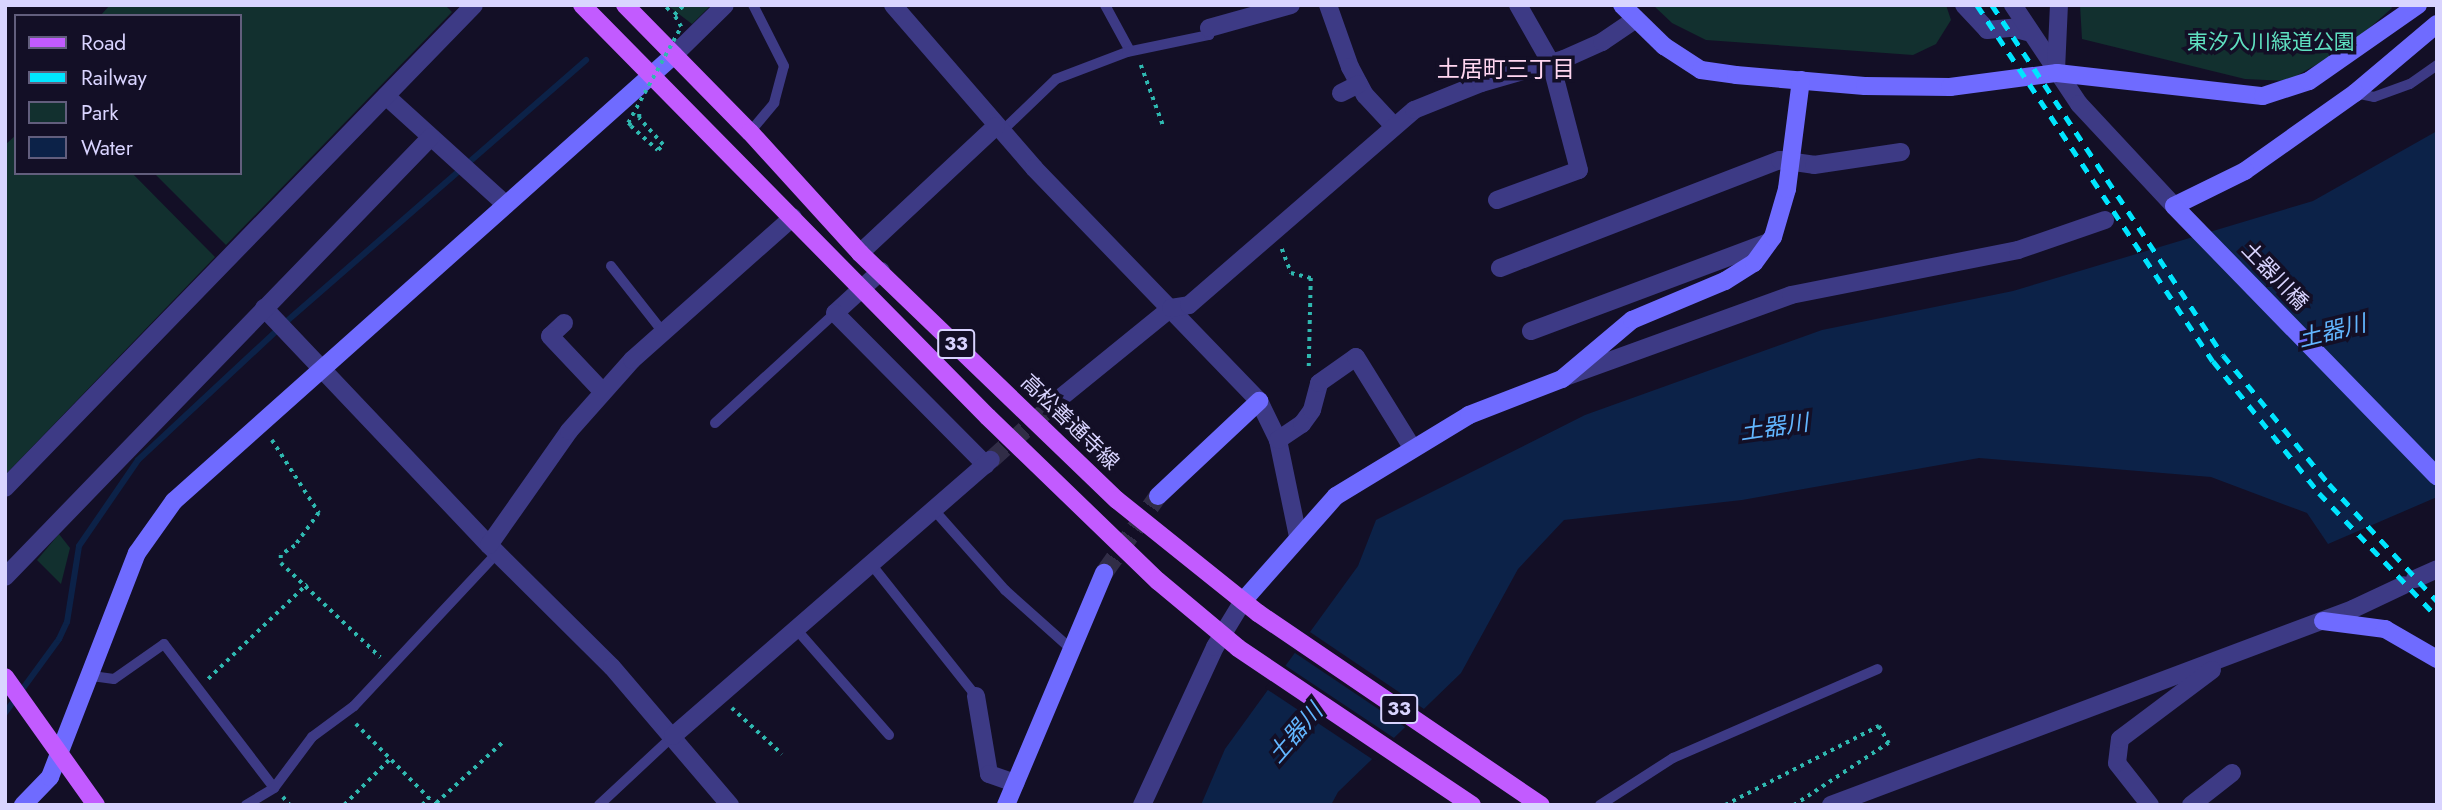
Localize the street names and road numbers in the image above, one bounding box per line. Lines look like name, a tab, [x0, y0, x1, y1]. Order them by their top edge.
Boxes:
street label: 土器川橋	[2237, 237, 2313, 315]
road number: 33	[937, 328, 975, 360]
street label: 高松善通寺線	[1016, 369, 1124, 475]
road number: 33	[1380, 694, 1418, 724]

